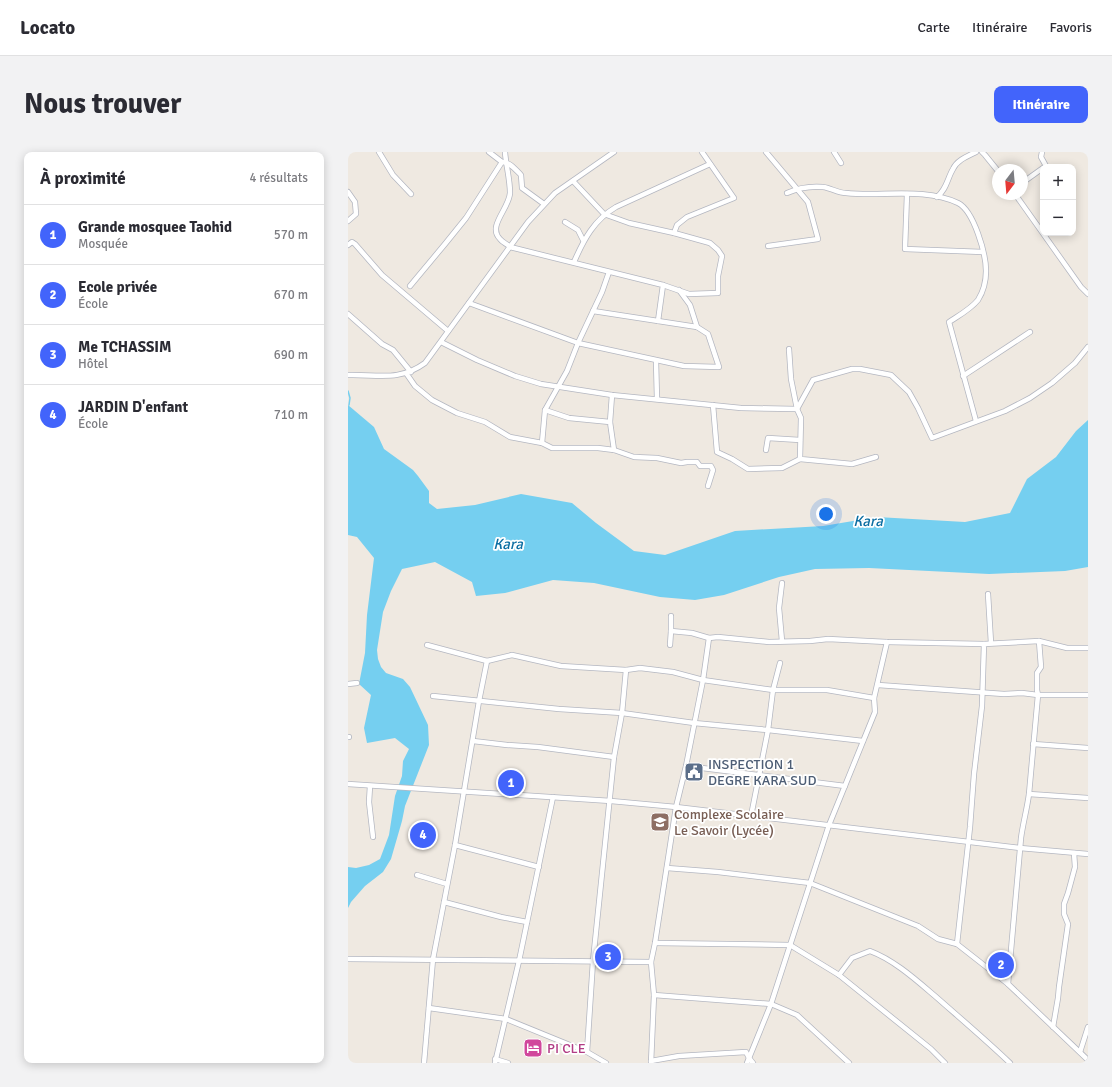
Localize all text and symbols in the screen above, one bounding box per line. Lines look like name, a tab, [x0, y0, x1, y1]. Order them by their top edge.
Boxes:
text: Locato	[20, 16, 75, 40]
text: Carte	[917, 19, 950, 36]
text: Itinéraire	[972, 19, 1028, 36]
text: Favoris	[1050, 19, 1092, 36]
button: Itinéraire	[994, 86, 1088, 123]
text: Nous trouver	[24, 87, 181, 121]
north arrow	[992, 164, 1028, 200]
map controls	[1040, 164, 1076, 236]
button: +	[1040, 164, 1076, 200]
text: À proximité	[40, 168, 126, 189]
text: 4 résultats	[249, 170, 308, 186]
button: −	[1040, 200, 1076, 236]
text: Grande mosquee Taohid	[78, 218, 232, 236]
text: 1	[49, 227, 57, 243]
text: 570 m	[274, 227, 308, 243]
text: Mosquée	[78, 236, 128, 252]
text: Ecole privée	[78, 278, 157, 296]
text: 2	[49, 287, 57, 303]
text: 670 m	[274, 287, 308, 303]
text: École	[78, 296, 108, 312]
text: Me TCHASSIM	[78, 338, 172, 356]
text: 3	[49, 347, 57, 363]
text: 690 m	[274, 347, 308, 363]
text: Hôtel	[78, 356, 108, 372]
text: JARDIN D'enfant	[78, 398, 188, 416]
text: 4	[49, 407, 57, 423]
text: 710 m	[274, 407, 308, 423]
text: École	[78, 416, 108, 432]
your location	[816, 504, 836, 524]
water label: Kara	[853, 512, 883, 530]
water label: Kara	[493, 535, 523, 553]
place label: INSPECTION 1 DEGRE KARA SUD	[708, 756, 816, 789]
public building icon: INSPECTION 1 DEGRE KARA SUD	[683, 761, 705, 783]
pin: 1	[498, 768, 524, 798]
place label: Complexe Scolaire Le Savoir (Lycée)	[674, 806, 784, 839]
school or university icon: Complexe Scolaire Le Savoir (Lycée)	[649, 811, 671, 833]
pin: 4	[410, 820, 436, 850]
pin: 3	[595, 942, 621, 972]
pin: 2	[988, 950, 1014, 980]
hotel icon: PI CLE	[522, 1037, 544, 1059]
place label: PI CLE	[547, 1040, 586, 1057]

